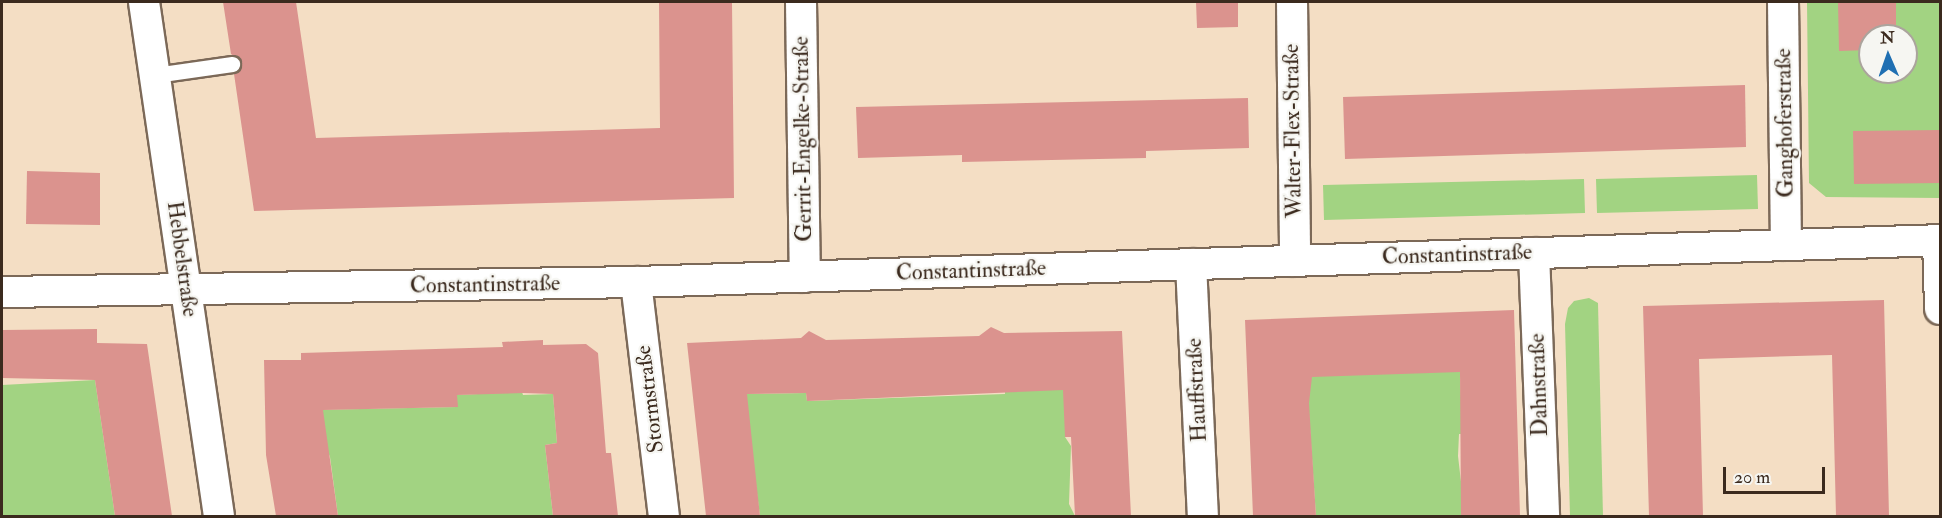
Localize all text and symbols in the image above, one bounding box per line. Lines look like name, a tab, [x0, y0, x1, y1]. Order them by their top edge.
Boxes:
north arrow	[1858, 24, 1918, 84]
text: N	[1880, 28, 1895, 48]
street label: Gerrit-Engelke-Straße	[788, 36, 818, 242]
street label: Walter-Flex-Straße	[1278, 44, 1308, 218]
street label: Ganghoferstraße	[1770, 48, 1800, 198]
street label: Hebbelstraße	[161, 200, 203, 318]
street label: Constantinstraße	[1381, 239, 1533, 271]
street label: Constantinstraße	[895, 255, 1047, 287]
street label: Constantinstraße	[410, 270, 560, 300]
street label: Dahnstraße	[1524, 333, 1554, 437]
street label: Hauffstraße	[1181, 337, 1213, 443]
street label: Stormstraße	[630, 344, 670, 454]
scale bar	[1726, 455, 1828, 493]
text: 20 m	[1734, 466, 1770, 489]

